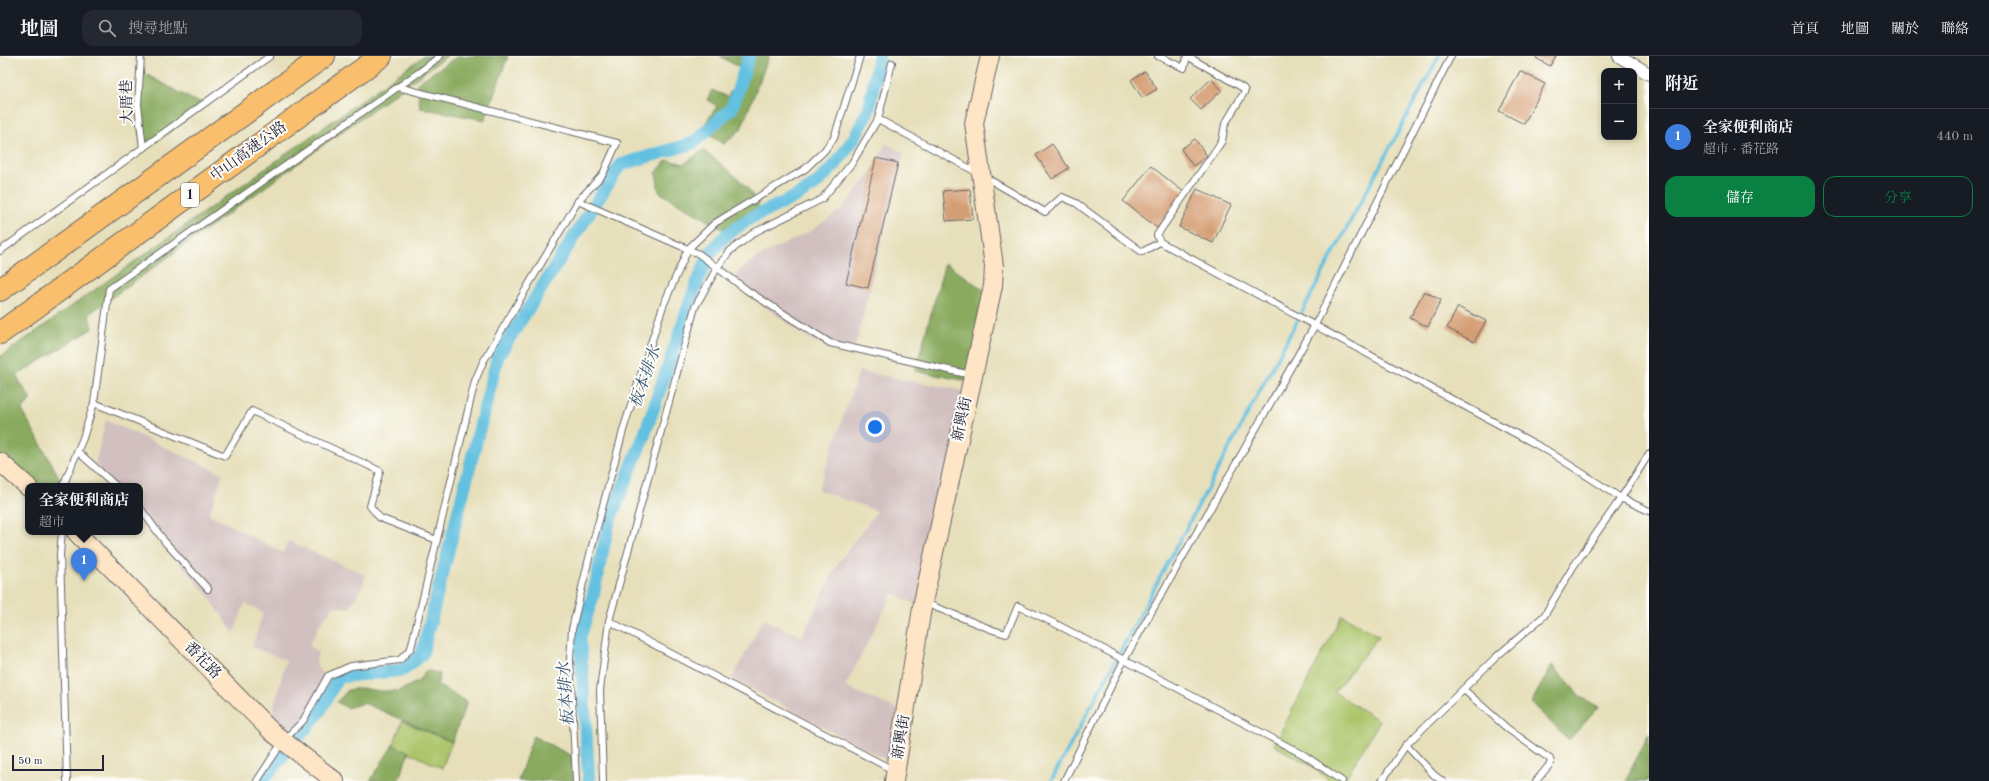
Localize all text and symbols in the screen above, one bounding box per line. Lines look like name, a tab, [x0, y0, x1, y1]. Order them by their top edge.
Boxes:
search box	[82, 10, 362, 46]
icon: search	[96, 17, 118, 39]
text: 地圖	[20, 21, 58, 40]
text: 搜尋地點	[128, 22, 188, 37]
text: 首頁	[1791, 22, 1819, 36]
text: 地圖	[1841, 22, 1869, 36]
text: 關於	[1891, 22, 1919, 36]
text: 聯絡	[1941, 22, 1969, 36]
map controls	[1601, 68, 1637, 140]
button: +	[1601, 68, 1637, 104]
text: 附近	[1665, 76, 1699, 93]
street label: 大厝巷	[118, 79, 136, 125]
button: −	[1601, 104, 1637, 140]
street label: 中山高速公路	[207, 118, 290, 185]
text: 全家便利商店	[1703, 121, 1793, 136]
text: 1	[1674, 130, 1682, 143]
text: 440 m	[1936, 130, 1973, 143]
text: 超市 · 番花路	[1703, 143, 1779, 156]
button: 儲存	[1665, 176, 1815, 217]
button: 分享	[1823, 176, 1973, 217]
road number: 1	[181, 183, 199, 207]
water label: 板本排水	[626, 342, 665, 410]
street label: 新興街	[949, 395, 975, 443]
your location	[865, 417, 885, 437]
popup	[25, 483, 143, 535]
text: 全家便利商店	[39, 494, 129, 509]
text: 超市	[39, 516, 65, 529]
pin: 1	[71, 548, 97, 581]
street label: 番花路	[181, 638, 224, 682]
water label: 板本排水	[555, 660, 577, 727]
street label: 新興街	[889, 713, 913, 760]
scale bar	[12, 753, 104, 772]
text: 50 m	[18, 756, 43, 767]

